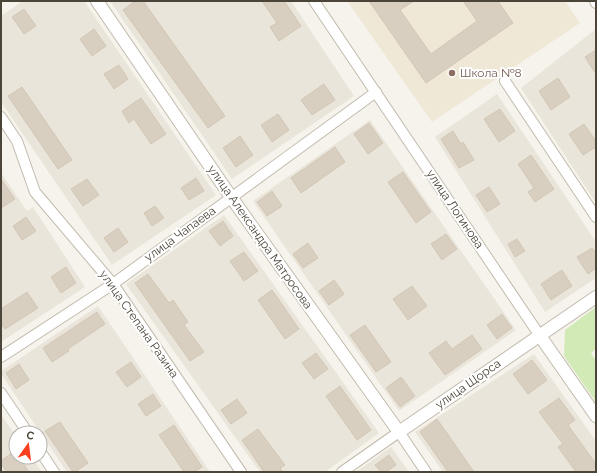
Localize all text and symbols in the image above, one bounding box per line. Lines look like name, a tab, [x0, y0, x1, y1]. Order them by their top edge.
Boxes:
place label: Школа №8	[460, 66, 522, 80]
marker: Школа №8	[447, 68, 457, 78]
street label: улица Александра Матросова	[205, 162, 315, 312]
street label: улица Логинова	[423, 167, 487, 251]
street label: улица Чапаева	[142, 203, 218, 265]
street label: улица Степана Разина	[97, 268, 181, 380]
street label: улица Щорса	[433, 356, 503, 412]
north arrow	[8, 425, 48, 465]
text: С	[25, 429, 36, 443]

